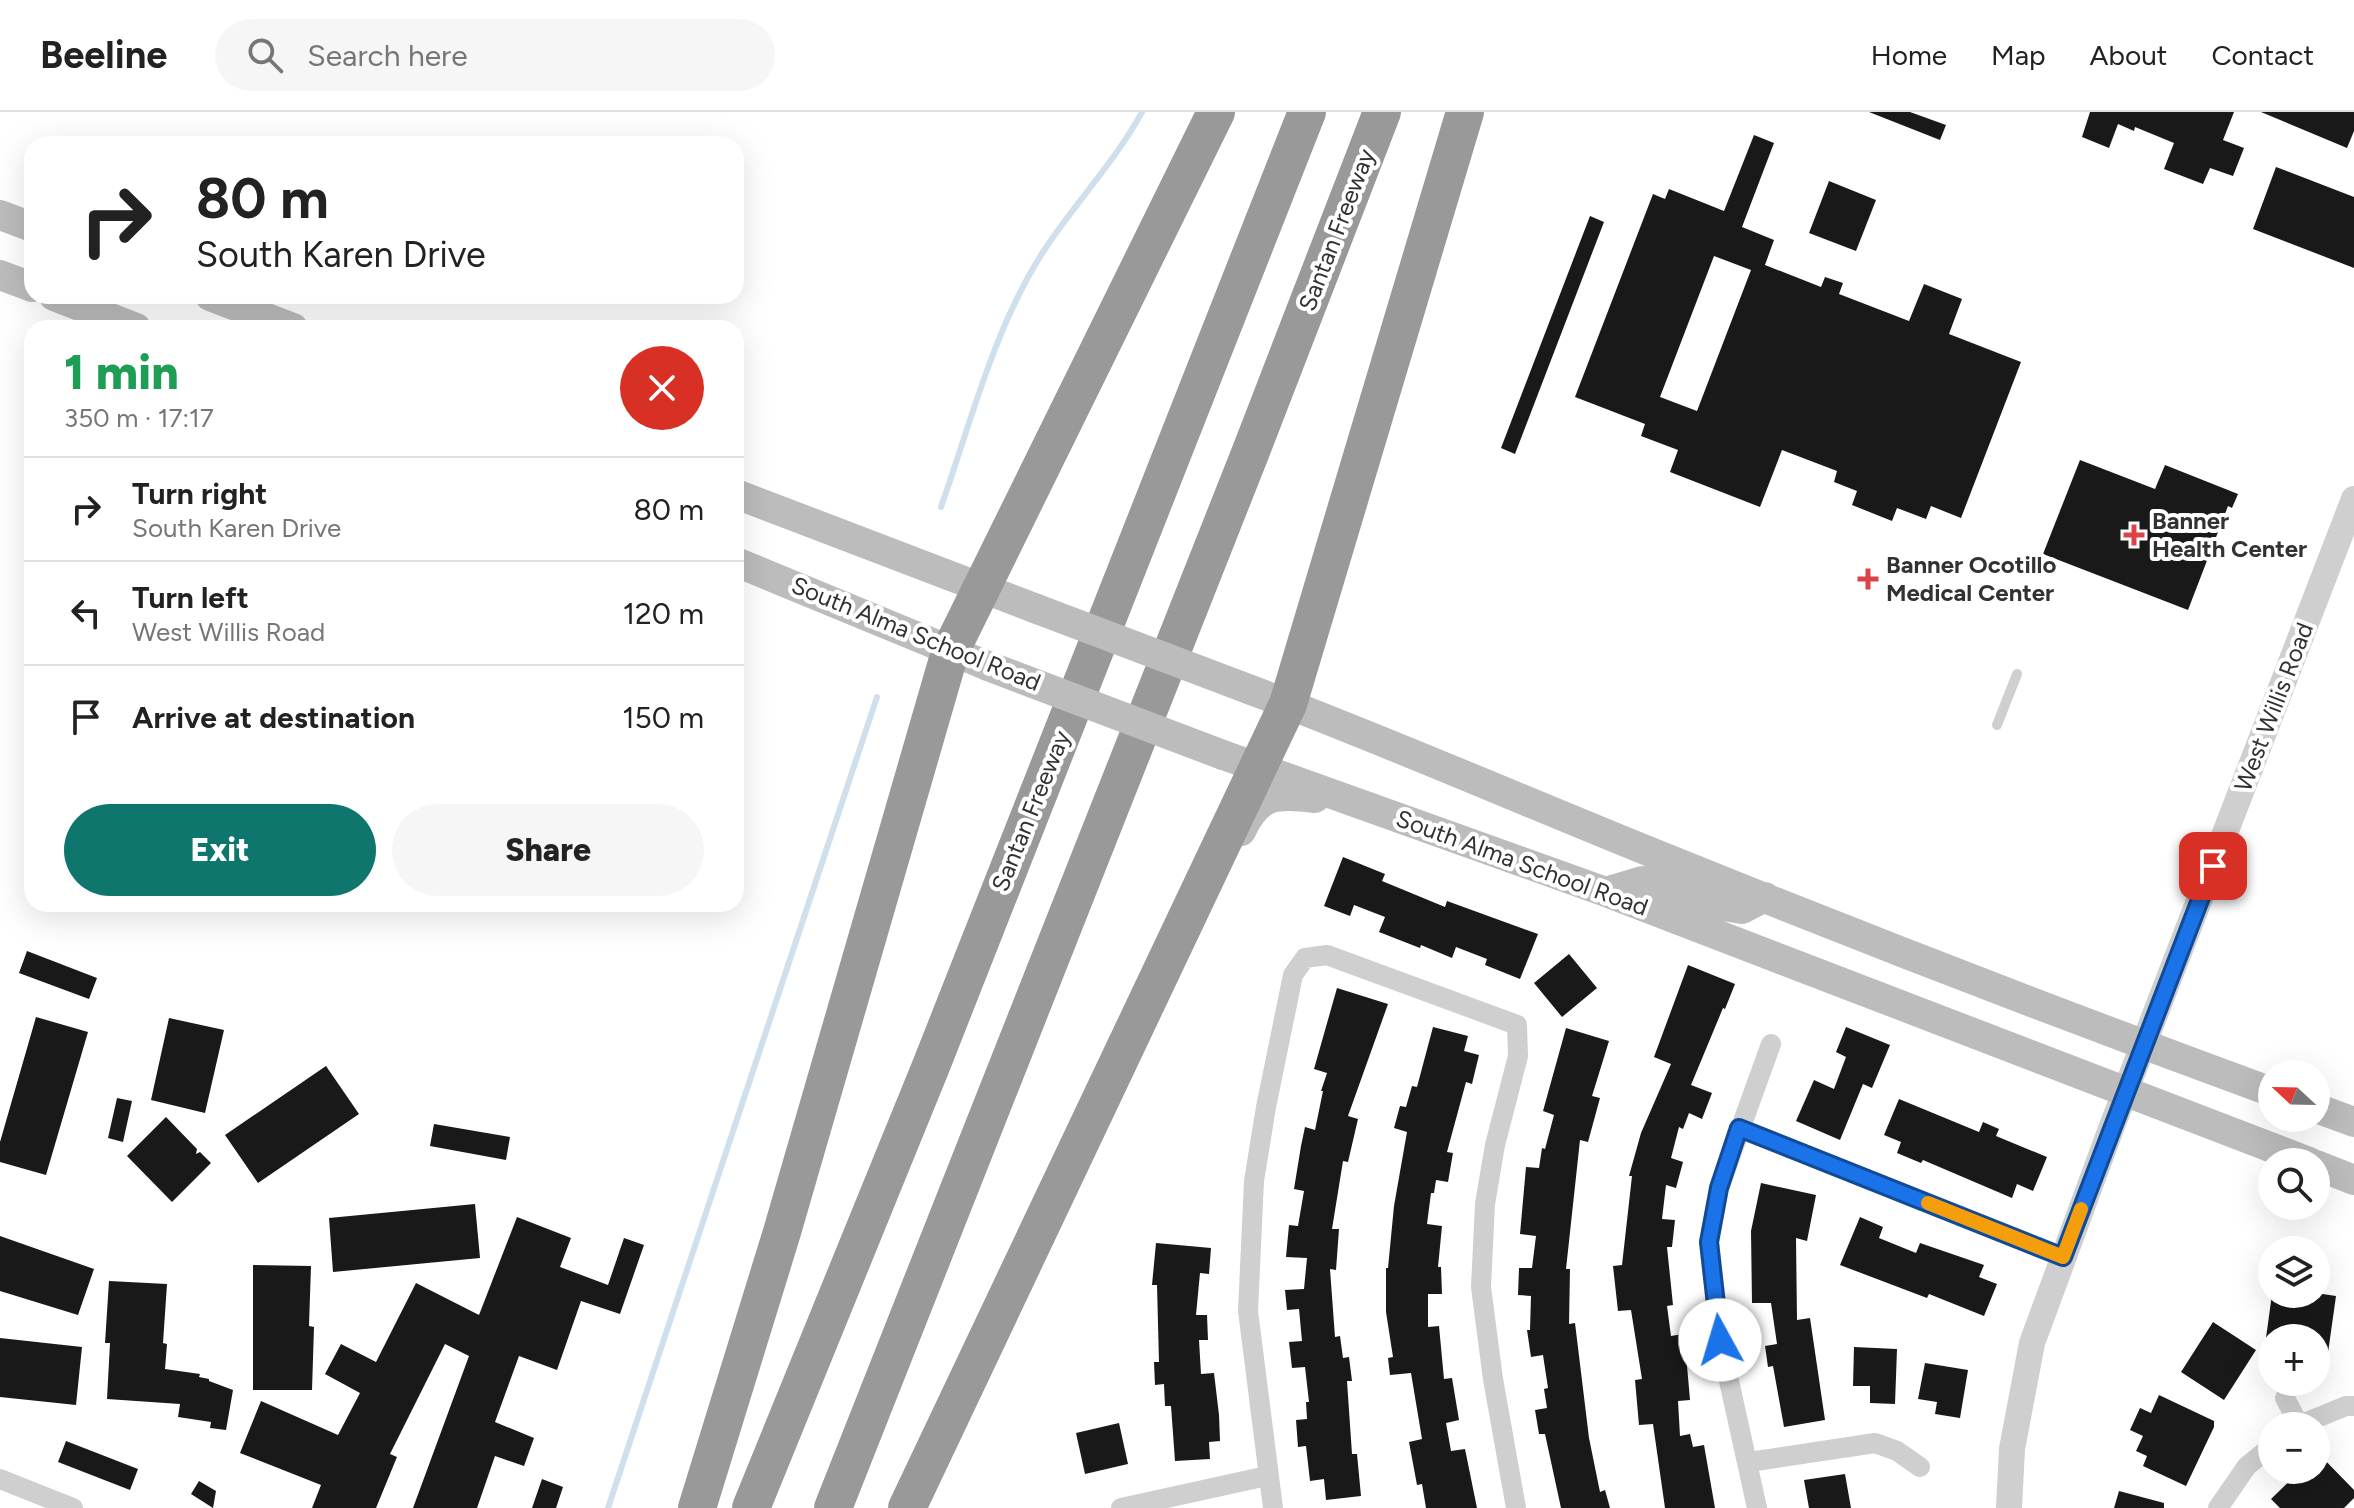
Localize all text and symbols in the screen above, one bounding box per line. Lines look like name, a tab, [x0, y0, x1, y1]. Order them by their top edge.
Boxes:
search box	[215, 19, 775, 91]
text: Beeline	[40, 32, 167, 78]
icon: search	[243, 33, 287, 77]
text: Search here	[307, 37, 468, 74]
text: Home	[1871, 38, 1947, 72]
text: Map	[1991, 38, 2046, 72]
text: About	[2090, 38, 2167, 72]
text: Contact	[2211, 38, 2314, 72]
street label: Santan Freeway	[1292, 144, 1381, 315]
text: 80 m	[196, 165, 329, 232]
icon: right	[64, 168, 168, 272]
text: South Karen Drive	[196, 233, 486, 276]
text: 1 min	[64, 343, 179, 401]
button: close	[620, 346, 704, 430]
text: 350 m · 17:17	[64, 402, 214, 434]
text: Turn right	[132, 475, 267, 512]
icon: right	[64, 487, 108, 531]
text: 80 m	[633, 491, 704, 528]
place label: Banner Health Center	[2152, 506, 2307, 563]
text: South Karen Drive	[132, 512, 341, 544]
marker: Banner Health Center	[2123, 524, 2145, 546]
place label: Banner Ocotillo Medical Center	[1886, 550, 2057, 607]
marker: Banner Ocotillo Medical Center	[1857, 568, 1879, 590]
street label: South Alma School Road	[787, 570, 1045, 697]
text: Turn left	[132, 579, 249, 616]
icon: left	[64, 591, 108, 635]
text: 120 m	[623, 595, 704, 632]
text: West Willis Road	[132, 616, 325, 648]
street label: West Willis Road	[2228, 618, 2319, 795]
icon: arrive	[64, 695, 108, 739]
text: Arrive at destination	[132, 699, 415, 736]
text: 150 m	[622, 699, 704, 736]
street label: Santan Freeway	[985, 726, 1076, 895]
street label: South Alma School Road	[1392, 803, 1652, 922]
button: Exit	[64, 804, 376, 896]
button: Share	[392, 804, 704, 896]
pin	[2179, 832, 2247, 900]
icon: arrive	[2191, 844, 2235, 888]
north arrow	[2258, 1060, 2330, 1132]
map controls	[2258, 1060, 2330, 1484]
button: search	[2258, 1148, 2330, 1220]
button: layers	[2258, 1236, 2330, 1308]
position arrow	[1678, 1298, 1762, 1382]
button: +	[2258, 1324, 2330, 1396]
button: −	[2258, 1412, 2330, 1484]

